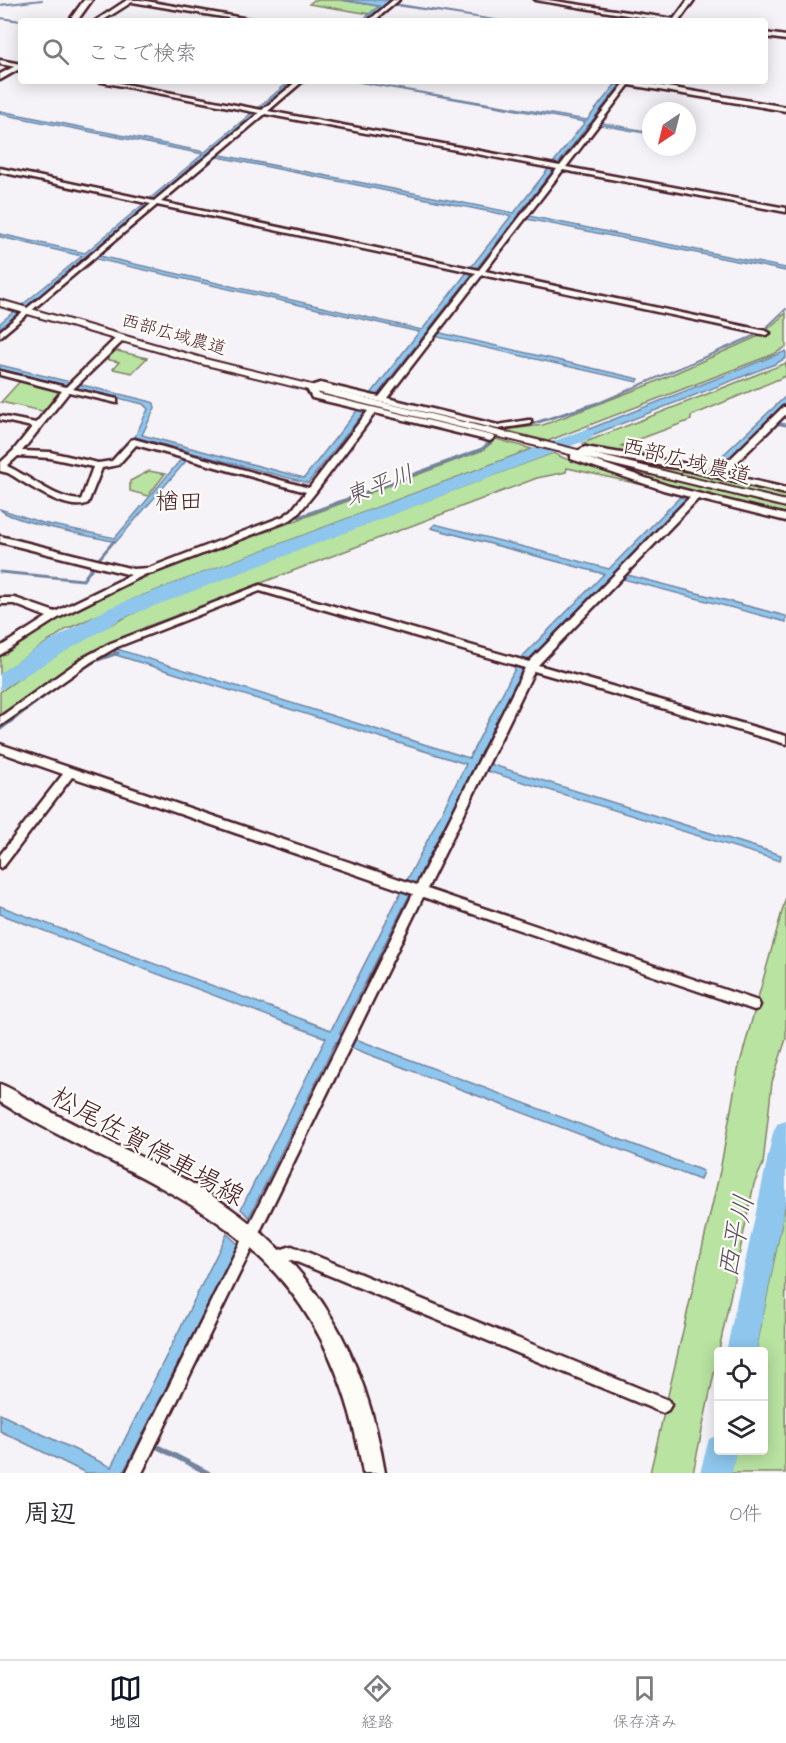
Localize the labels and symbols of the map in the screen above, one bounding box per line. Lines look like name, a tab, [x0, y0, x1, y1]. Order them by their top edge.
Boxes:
north arrow	[642, 102, 696, 156]
street label: 西部広域農道	[119, 308, 229, 361]
street label: 西部広域農道	[619, 430, 754, 492]
water label: 東平川	[340, 457, 419, 515]
district label: 楢田	[155, 485, 203, 519]
street label: 松尾佐賀停車場線	[44, 1078, 251, 1216]
water label: 西平川	[709, 1191, 764, 1281]

